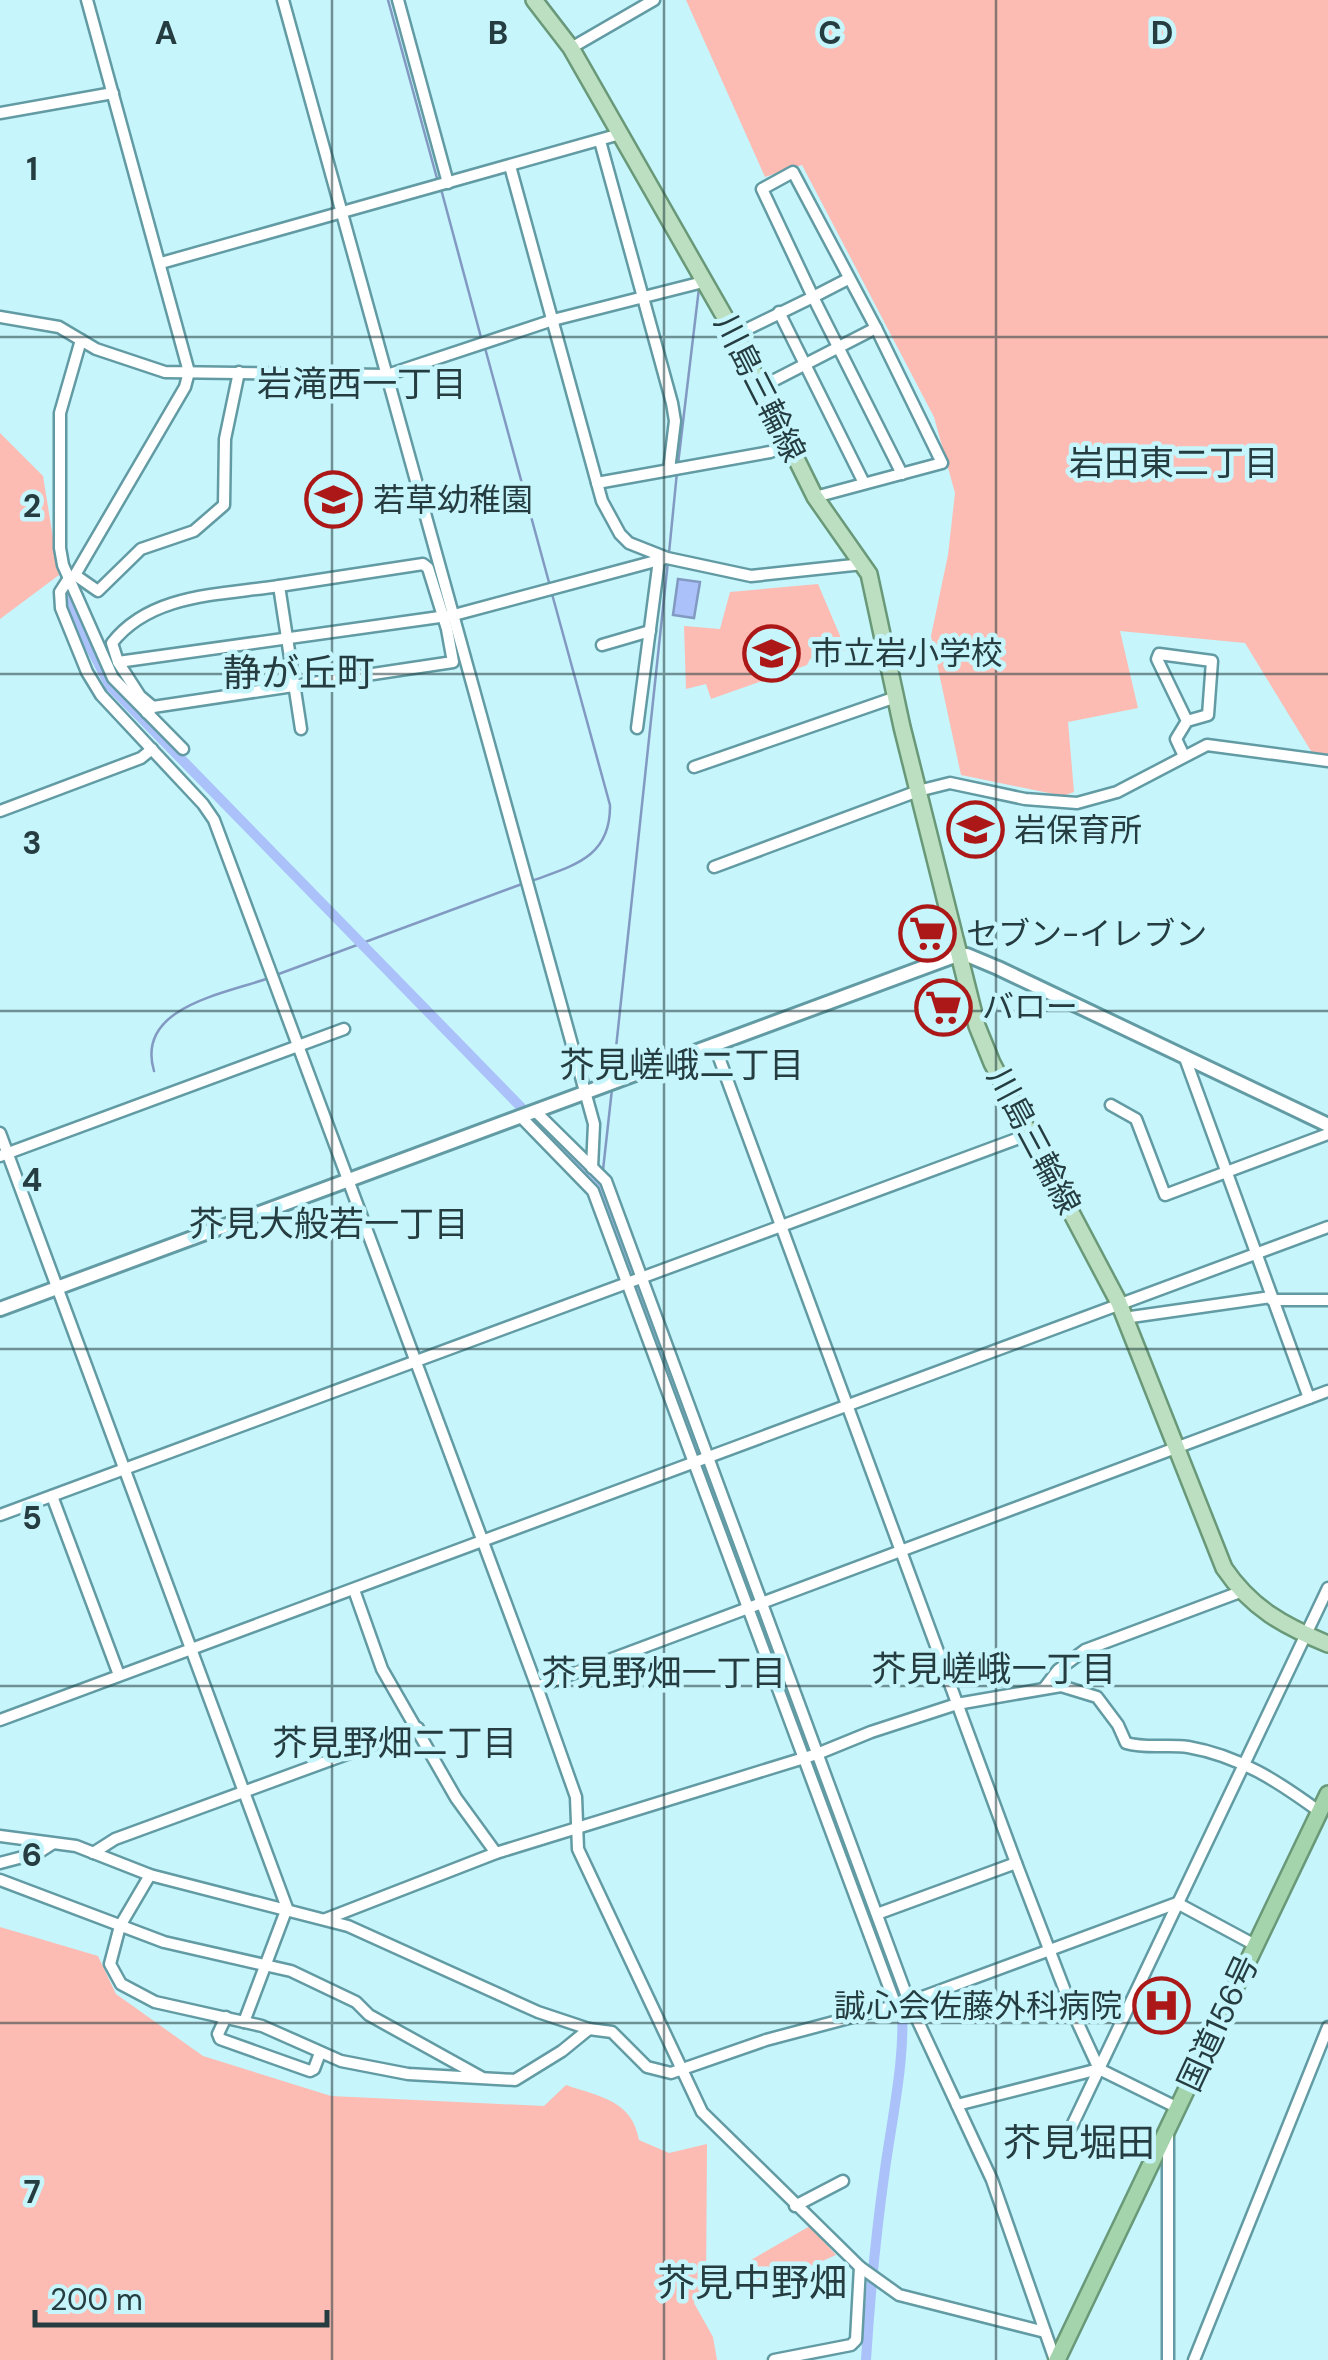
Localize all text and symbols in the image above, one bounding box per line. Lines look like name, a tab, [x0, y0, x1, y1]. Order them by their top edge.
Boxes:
text: A	[155, 12, 177, 54]
text: B	[488, 12, 508, 54]
text: C	[818, 12, 842, 54]
text: D	[1151, 12, 1173, 54]
text: 1	[26, 148, 38, 190]
street label: 川島三輪線	[705, 307, 815, 469]
district label: 岩滝西一丁目	[257, 361, 467, 407]
district label: 岩田東二丁目	[1069, 440, 1279, 486]
school or university icon: 若草幼稚園	[304, 470, 364, 530]
place label: 若草幼稚園	[373, 479, 533, 521]
text: 2	[23, 485, 41, 527]
school or university icon: 市立岩小学校	[742, 623, 802, 683]
place label: 市立岩小学校	[811, 632, 1003, 674]
district label: 静が丘町	[223, 648, 375, 698]
school or university icon: 岩保育所	[945, 800, 1005, 860]
place label: 岩保育所	[1014, 809, 1142, 851]
text: 3	[22, 822, 42, 864]
supermarket icon: セブン-イレブン	[897, 904, 957, 964]
place label: セブン-イレブン	[966, 913, 1207, 955]
supermarket icon: バロー	[913, 977, 973, 1037]
place label: バロー	[982, 986, 1078, 1028]
district label: 芥見嵯峨二丁目	[559, 1042, 805, 1088]
street label: 川島三輪線	[978, 1060, 1090, 1222]
text: 4	[22, 1159, 42, 1201]
district label: 芥見大般若一丁目	[189, 1201, 469, 1247]
text: 5	[22, 1497, 42, 1539]
district label: 芥見嵯峨一丁目	[871, 1646, 1117, 1692]
district label: 芥見野畑一丁目	[541, 1650, 787, 1696]
district label: 芥見野畑二丁目	[272, 1720, 518, 1766]
text: 6	[22, 1834, 42, 1876]
street label: 国道156号	[1168, 1948, 1268, 2098]
hospital icon: 誠心会佐藤外科病院	[1131, 1976, 1191, 2036]
place label: 誠心会佐藤外科病院	[834, 1985, 1122, 2027]
district label: 芥見堀田	[1003, 2118, 1155, 2168]
text: 7	[23, 2171, 41, 2213]
district label: 芥見中野畑	[657, 2258, 847, 2308]
scale bar	[35, 2265, 328, 2327]
text: 200 m	[50, 2280, 143, 2319]

